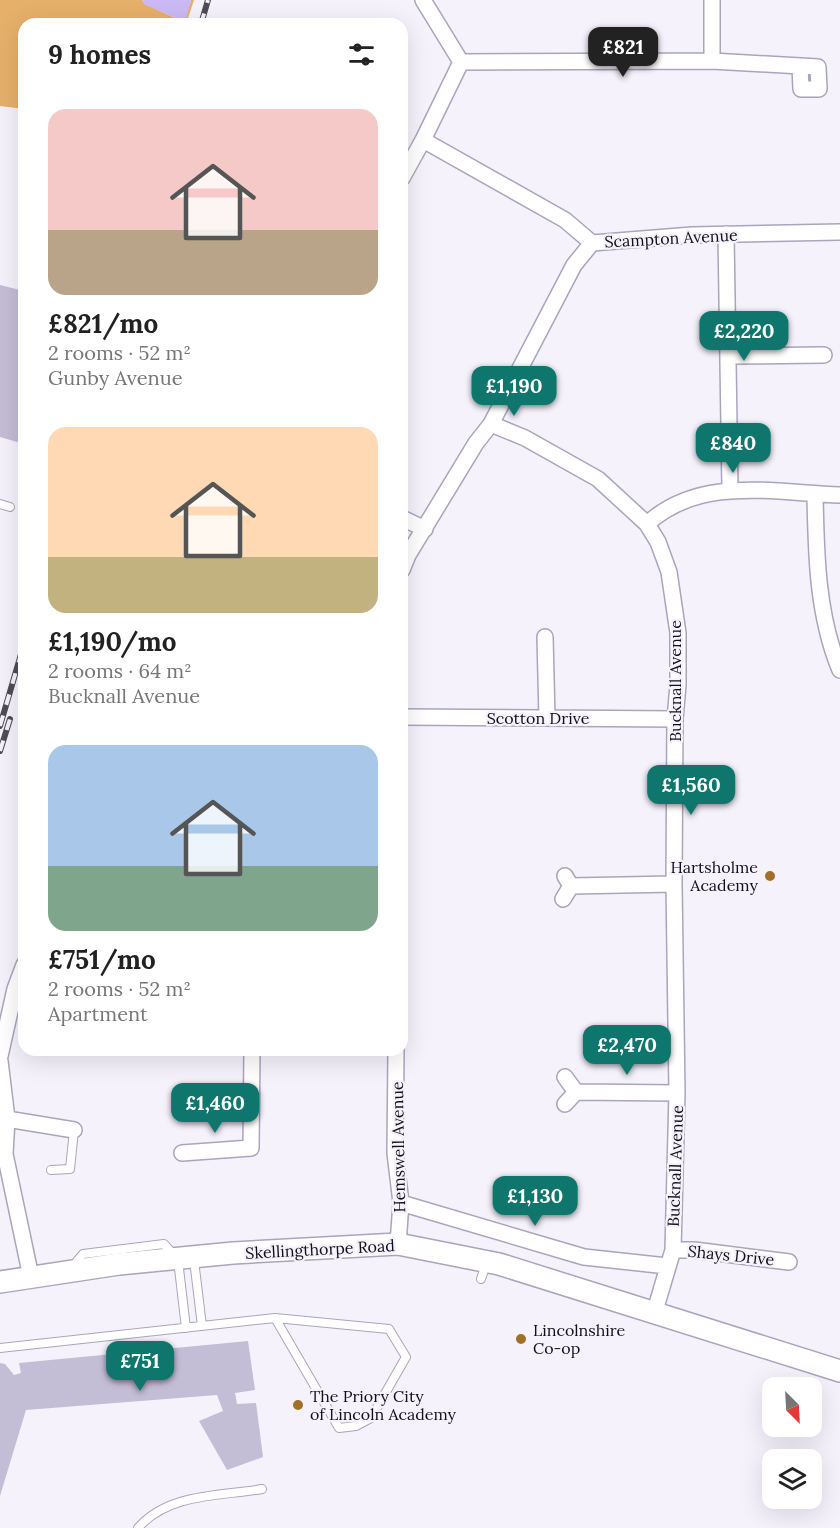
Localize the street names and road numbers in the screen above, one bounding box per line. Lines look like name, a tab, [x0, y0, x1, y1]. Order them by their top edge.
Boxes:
street label: Scampton Avenue	[604, 225, 738, 251]
street label: Bucknall Avenue	[665, 620, 685, 742]
street label: Scotton Drive	[487, 708, 590, 728]
street label: Hemswell Avenue	[387, 1081, 409, 1213]
street label: Bucknall Avenue	[663, 1105, 687, 1227]
street label: Skellingthorpe Road	[245, 1235, 396, 1263]
street label: Shays Drive	[687, 1241, 776, 1270]

